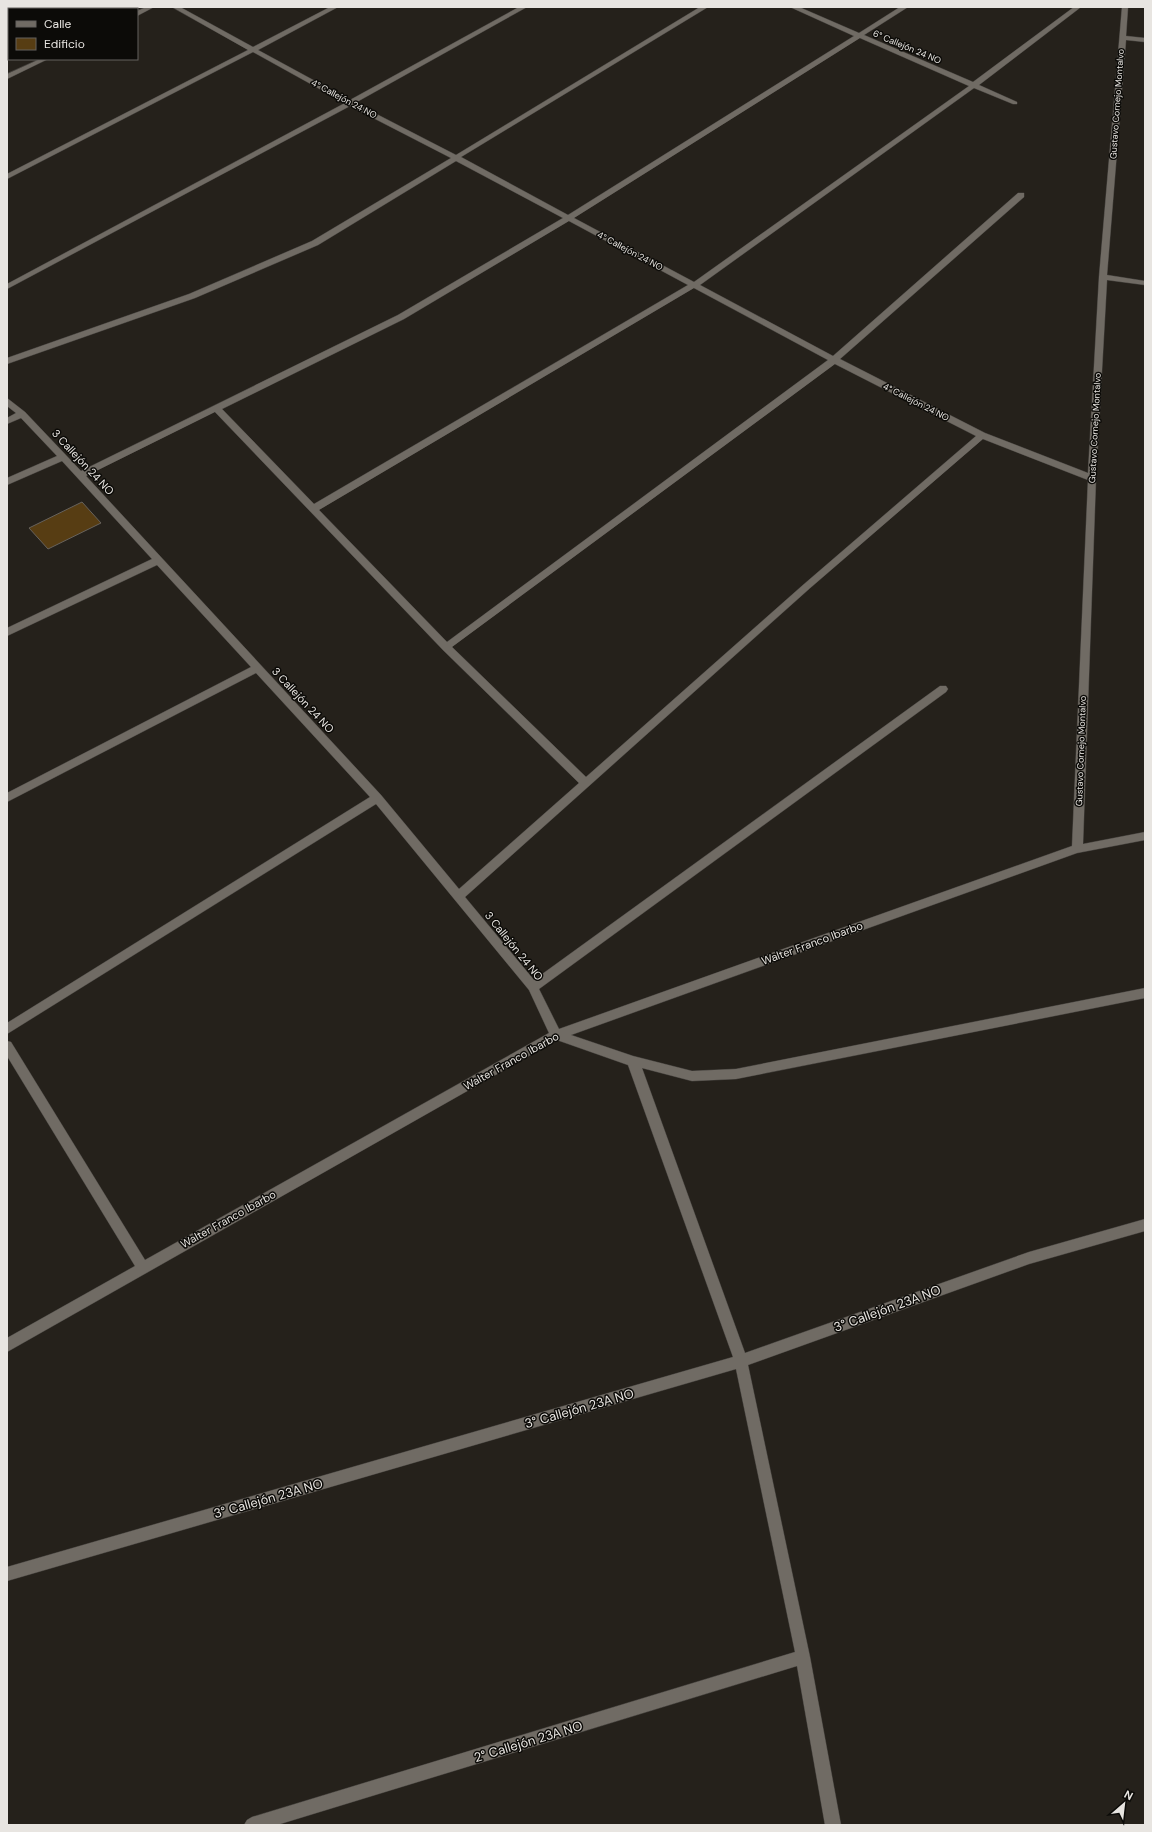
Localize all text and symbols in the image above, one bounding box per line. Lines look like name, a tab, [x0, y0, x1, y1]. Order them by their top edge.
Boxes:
legend	[8, 8, 138, 60]
text: Calle	[44, 16, 71, 32]
street label: 6° Callejón 24 NO	[871, 27, 943, 67]
text: Edificio	[44, 36, 85, 52]
street label: Gustavo Cornejo Montalvo	[1107, 48, 1127, 160]
street label: 4° Callejón 24 NO	[309, 77, 379, 121]
street label: 4° Callejón 24 NO	[595, 229, 665, 273]
street label: Gustavo Cornejo Montalvo	[1086, 373, 1104, 483]
street label: 4° Callejón 24 NO	[881, 380, 951, 424]
street label: 3 Callejón 24 NO	[49, 426, 117, 498]
street label: 3 Callejón 24 NO	[269, 664, 337, 736]
street label: Gustavo Cornejo Montalvo	[1073, 696, 1089, 806]
street label: 3 Callejón 24 NO	[482, 909, 546, 983]
street label: Walter Franco Ibarbo	[759, 918, 865, 968]
street label: Walter Franco Ibarbo	[461, 1029, 561, 1093]
street label: Walter Franco Ibarbo	[178, 1187, 278, 1251]
street label: 3° Callejón 23A NO	[831, 1281, 943, 1336]
street label: 3° Callejón 23A NO	[523, 1385, 636, 1432]
street label: 3° Callejón 23A NO	[212, 1475, 325, 1522]
street label: 2° Callejón 23A NO	[472, 1717, 584, 1766]
north arrow	[1104, 1784, 1144, 1824]
text: N	[1122, 1787, 1136, 1803]

